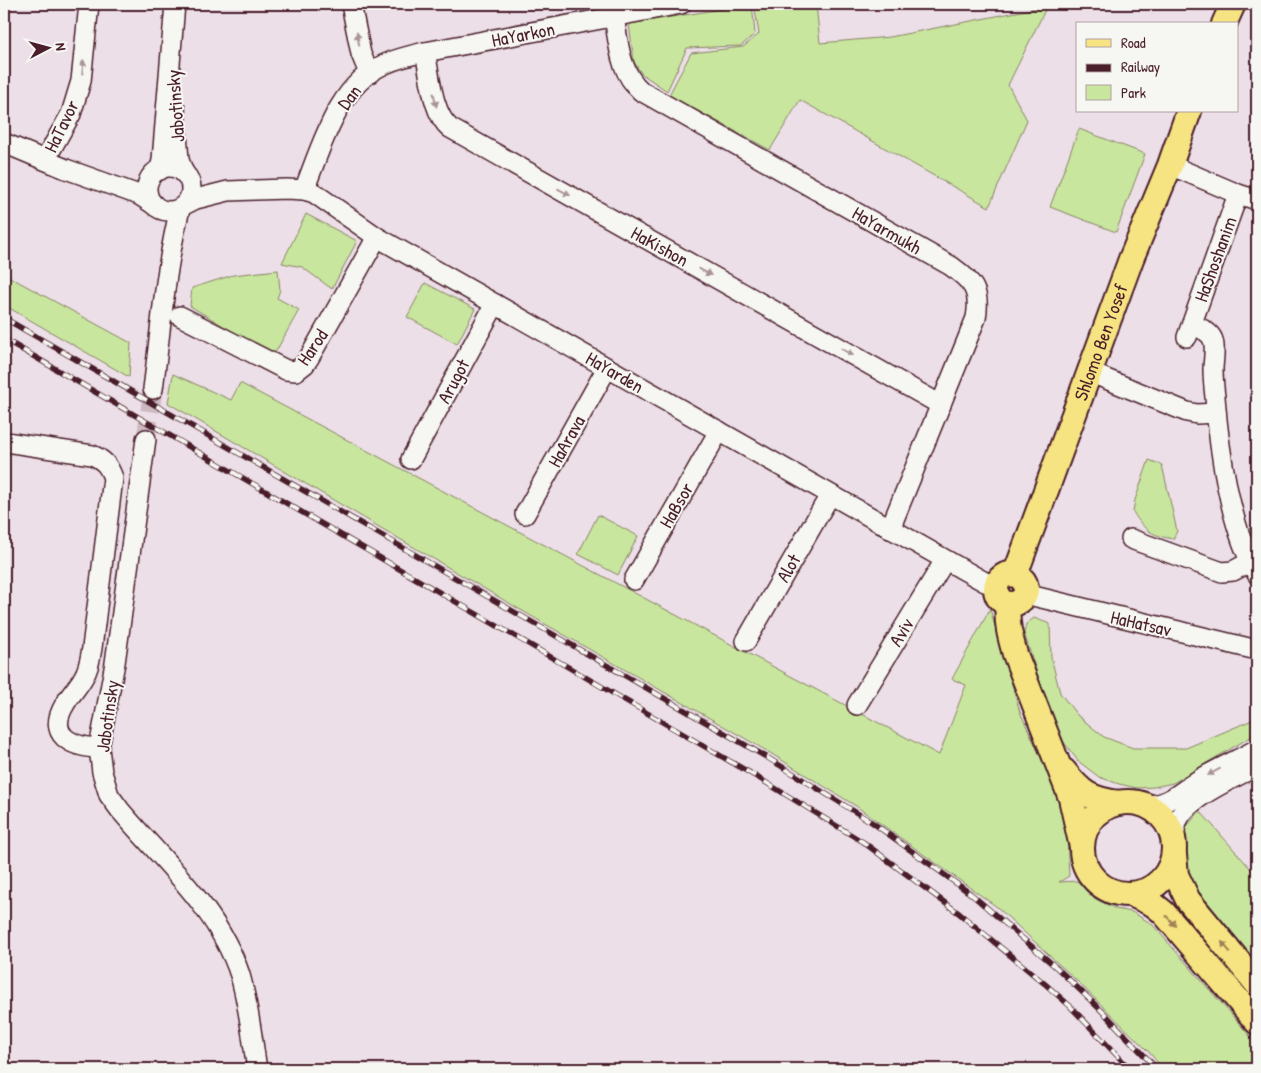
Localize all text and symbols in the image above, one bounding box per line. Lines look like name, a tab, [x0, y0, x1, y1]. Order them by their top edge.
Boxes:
street label: HaYarkon	[489, 15, 557, 53]
north arrow	[22, 22, 72, 72]
legend	[1076, 22, 1238, 112]
one-way arrow	[354, 31, 362, 47]
text: Road	[1121, 32, 1146, 53]
text: N	[52, 42, 71, 52]
text: Railway	[1121, 56, 1160, 77]
one-way arrow	[79, 59, 87, 75]
street label: Jabotinsky	[159, 69, 191, 143]
street label: Dan	[331, 79, 367, 115]
text: Park	[1121, 82, 1146, 103]
one-way arrow	[431, 93, 439, 108]
street label: HaTavor	[37, 95, 85, 157]
one-way arrow	[557, 187, 570, 196]
street label: HaYarmukh	[848, 200, 926, 260]
street label: HaShoshanim	[1188, 213, 1242, 305]
street label: HaKishon	[627, 220, 693, 272]
one-way arrow	[698, 267, 712, 276]
street label: Shlomo Ben Yosef	[1067, 280, 1134, 404]
street label: Harod	[290, 323, 334, 370]
street label: HaYarden	[581, 345, 649, 399]
one-way arrow	[840, 347, 853, 356]
street label: Arugot	[431, 354, 476, 408]
street label: HaArava	[541, 410, 591, 472]
street label: HaBsor	[653, 477, 700, 532]
street label: Alot	[770, 549, 807, 587]
street label: HaHatsav	[1108, 603, 1174, 643]
street label: Aviv	[882, 613, 920, 651]
street label: Jabotinsky	[89, 678, 125, 754]
one-way arrow	[1207, 768, 1221, 776]
one-way arrow	[1165, 915, 1177, 927]
one-way arrow	[1220, 940, 1231, 953]

